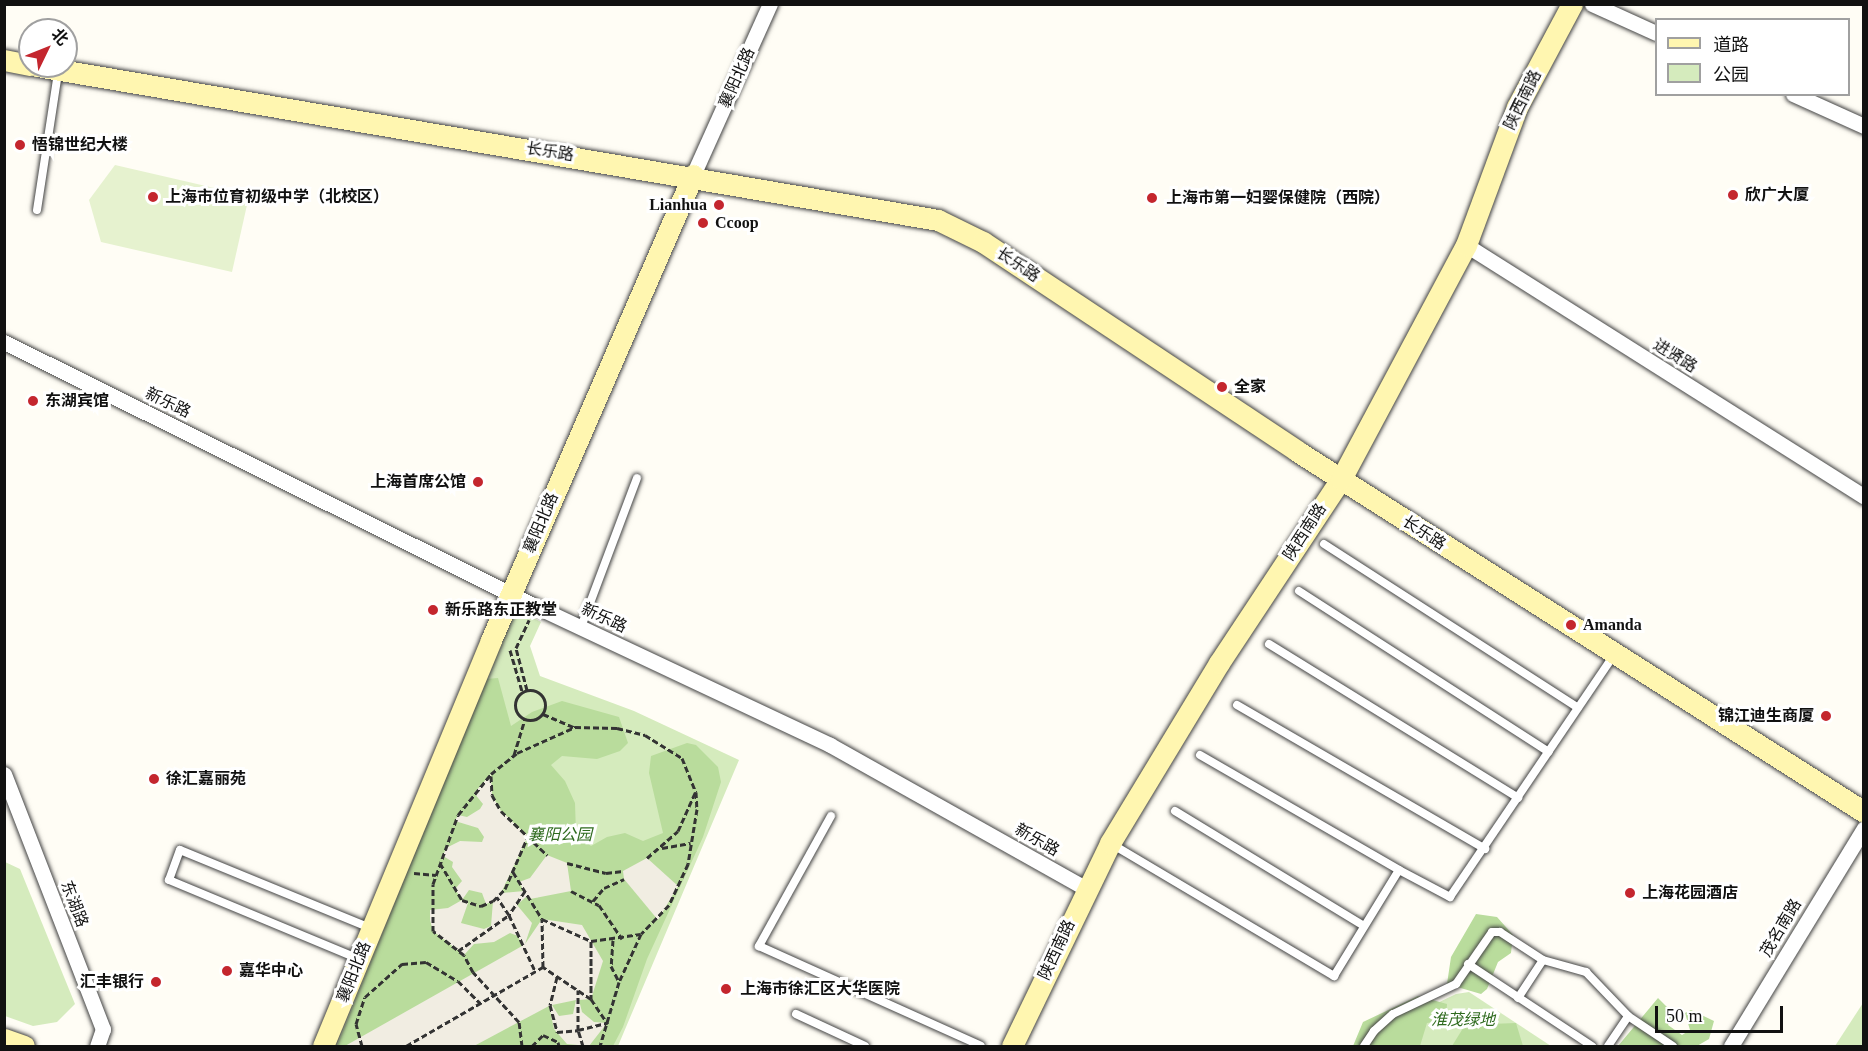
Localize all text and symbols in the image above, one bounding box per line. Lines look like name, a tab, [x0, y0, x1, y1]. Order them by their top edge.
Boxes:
north arrow	[18, 18, 78, 78]
legend	[1655, 18, 1850, 96]
text: 北	[48, 25, 72, 48]
text: 道路	[1713, 35, 1749, 55]
street label: 襄阳北路	[715, 45, 759, 111]
text: 公园	[1713, 65, 1749, 85]
street label: 陕西南路	[1500, 67, 1546, 133]
place label: 悟锦世纪大楼	[32, 135, 128, 155]
marker: 悟锦世纪大楼	[13, 138, 27, 152]
street label: 长乐路	[525, 139, 575, 165]
place label: 欣广大厦	[1745, 185, 1809, 205]
place label: 上海市位育初级中学（北校区）	[165, 187, 389, 207]
place label: 上海市第一妇婴保健院（西院）	[1166, 188, 1390, 208]
marker: 欣广大厦	[1726, 188, 1740, 202]
marker: 上海市第一妇婴保健院（西院）	[1143, 189, 1161, 207]
marker: 上海市位育初级中学（北校区）	[146, 190, 160, 204]
place label: Lianhua	[649, 195, 707, 215]
marker: Lianhua	[712, 198, 726, 212]
place label: Ccoop	[715, 213, 759, 233]
marker: Ccoop	[696, 216, 710, 230]
street label: 长乐路	[993, 244, 1043, 286]
street label: 进贤路	[1650, 335, 1700, 377]
place label: 全家	[1234, 377, 1266, 397]
marker: 全家	[1215, 380, 1229, 394]
street label: 新乐路	[142, 384, 194, 422]
place label: 东湖宾馆	[45, 391, 109, 411]
marker: 东湖宾馆	[26, 394, 40, 408]
place label: 上海首席公馆	[370, 472, 466, 492]
marker: 上海首席公馆	[471, 475, 485, 489]
street label: 襄阳北路	[520, 490, 562, 556]
street label: 陕西南路	[1280, 500, 1330, 564]
street label: 长乐路	[1399, 512, 1449, 554]
street label: 新乐路	[578, 599, 630, 637]
place label: 新乐路东正教堂	[445, 600, 557, 620]
marker: 新乐路东正教堂	[426, 603, 440, 617]
place label: Amanda	[1583, 615, 1642, 635]
marker: Amanda	[1564, 618, 1578, 632]
place label: 锦江迪生商厦	[1718, 706, 1814, 726]
marker: 锦江迪生商厦	[1819, 709, 1833, 723]
place label: 徐汇嘉丽苑	[166, 769, 246, 789]
marker: 徐汇嘉丽苑	[147, 772, 161, 786]
street label: 新乐路	[1011, 820, 1063, 860]
park label: 襄阳公园	[528, 825, 592, 845]
street label: 东湖路	[56, 878, 92, 930]
place label: 上海花园酒店	[1642, 883, 1738, 903]
marker: 上海花园酒店	[1623, 886, 1637, 900]
street label: 茂名南路	[1756, 896, 1806, 960]
street label: 陕西南路	[1035, 917, 1079, 983]
street label: 襄阳北路	[333, 939, 375, 1005]
place label: 嘉华中心	[239, 961, 303, 981]
marker: 嘉华中心	[220, 964, 234, 978]
place label: 汇丰银行	[80, 972, 144, 992]
marker: 汇丰银行	[149, 975, 163, 989]
place label: 上海市徐汇区大华医院	[740, 979, 900, 999]
marker: 上海市徐汇区大华医院	[717, 980, 735, 998]
scale bar	[1658, 994, 1786, 1032]
text: 50 m	[1666, 1006, 1703, 1026]
park label: 淮茂绿地	[1431, 1010, 1495, 1030]

